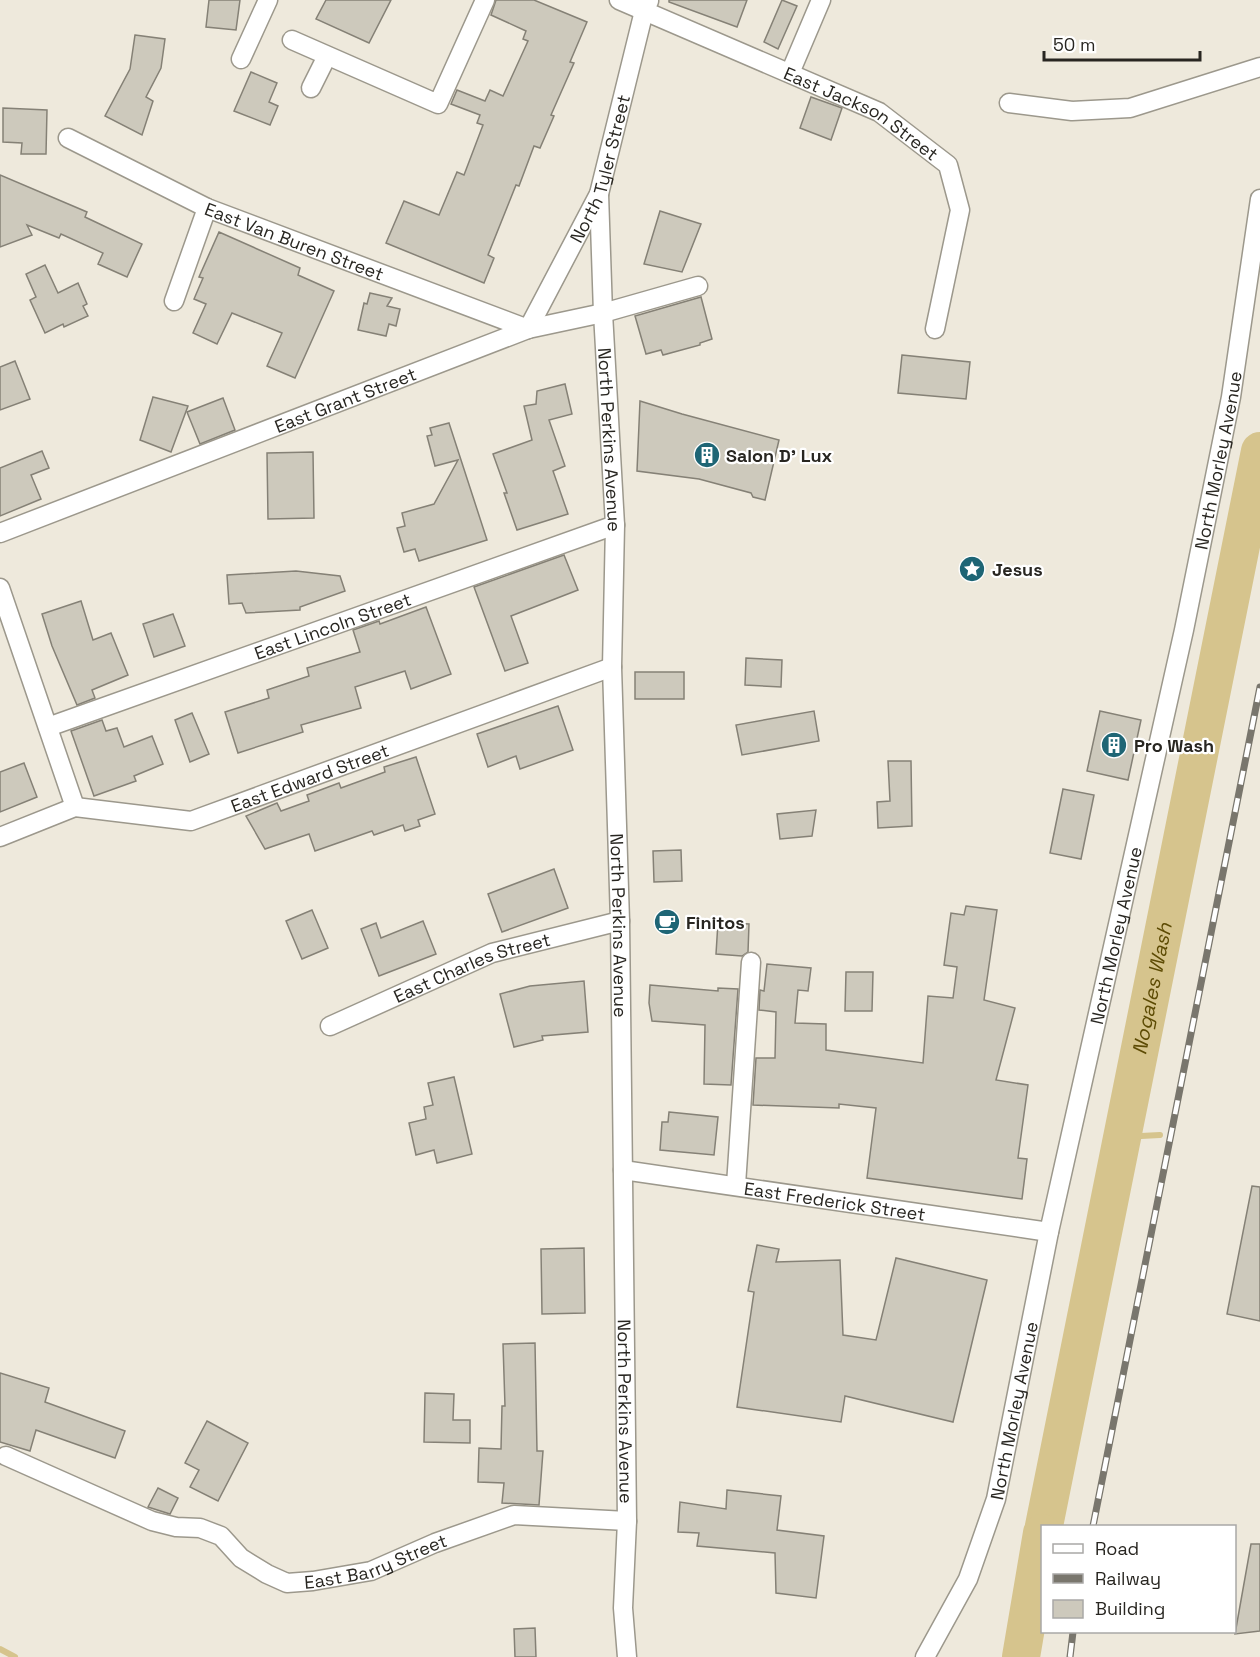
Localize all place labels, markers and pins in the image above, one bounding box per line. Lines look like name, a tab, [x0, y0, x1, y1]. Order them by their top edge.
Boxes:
building icon: Salon D' Lux	[692, 440, 722, 470]
place label: Salon D' Lux	[726, 444, 832, 467]
place icon: Jesus	[957, 554, 987, 584]
place label: Jesus	[992, 558, 1043, 581]
building icon: Pro Wash	[1099, 730, 1129, 760]
place label: Pro Wash	[1134, 734, 1214, 757]
cafe icon: Finitos	[652, 907, 682, 937]
place label: Finitos	[686, 911, 745, 934]

